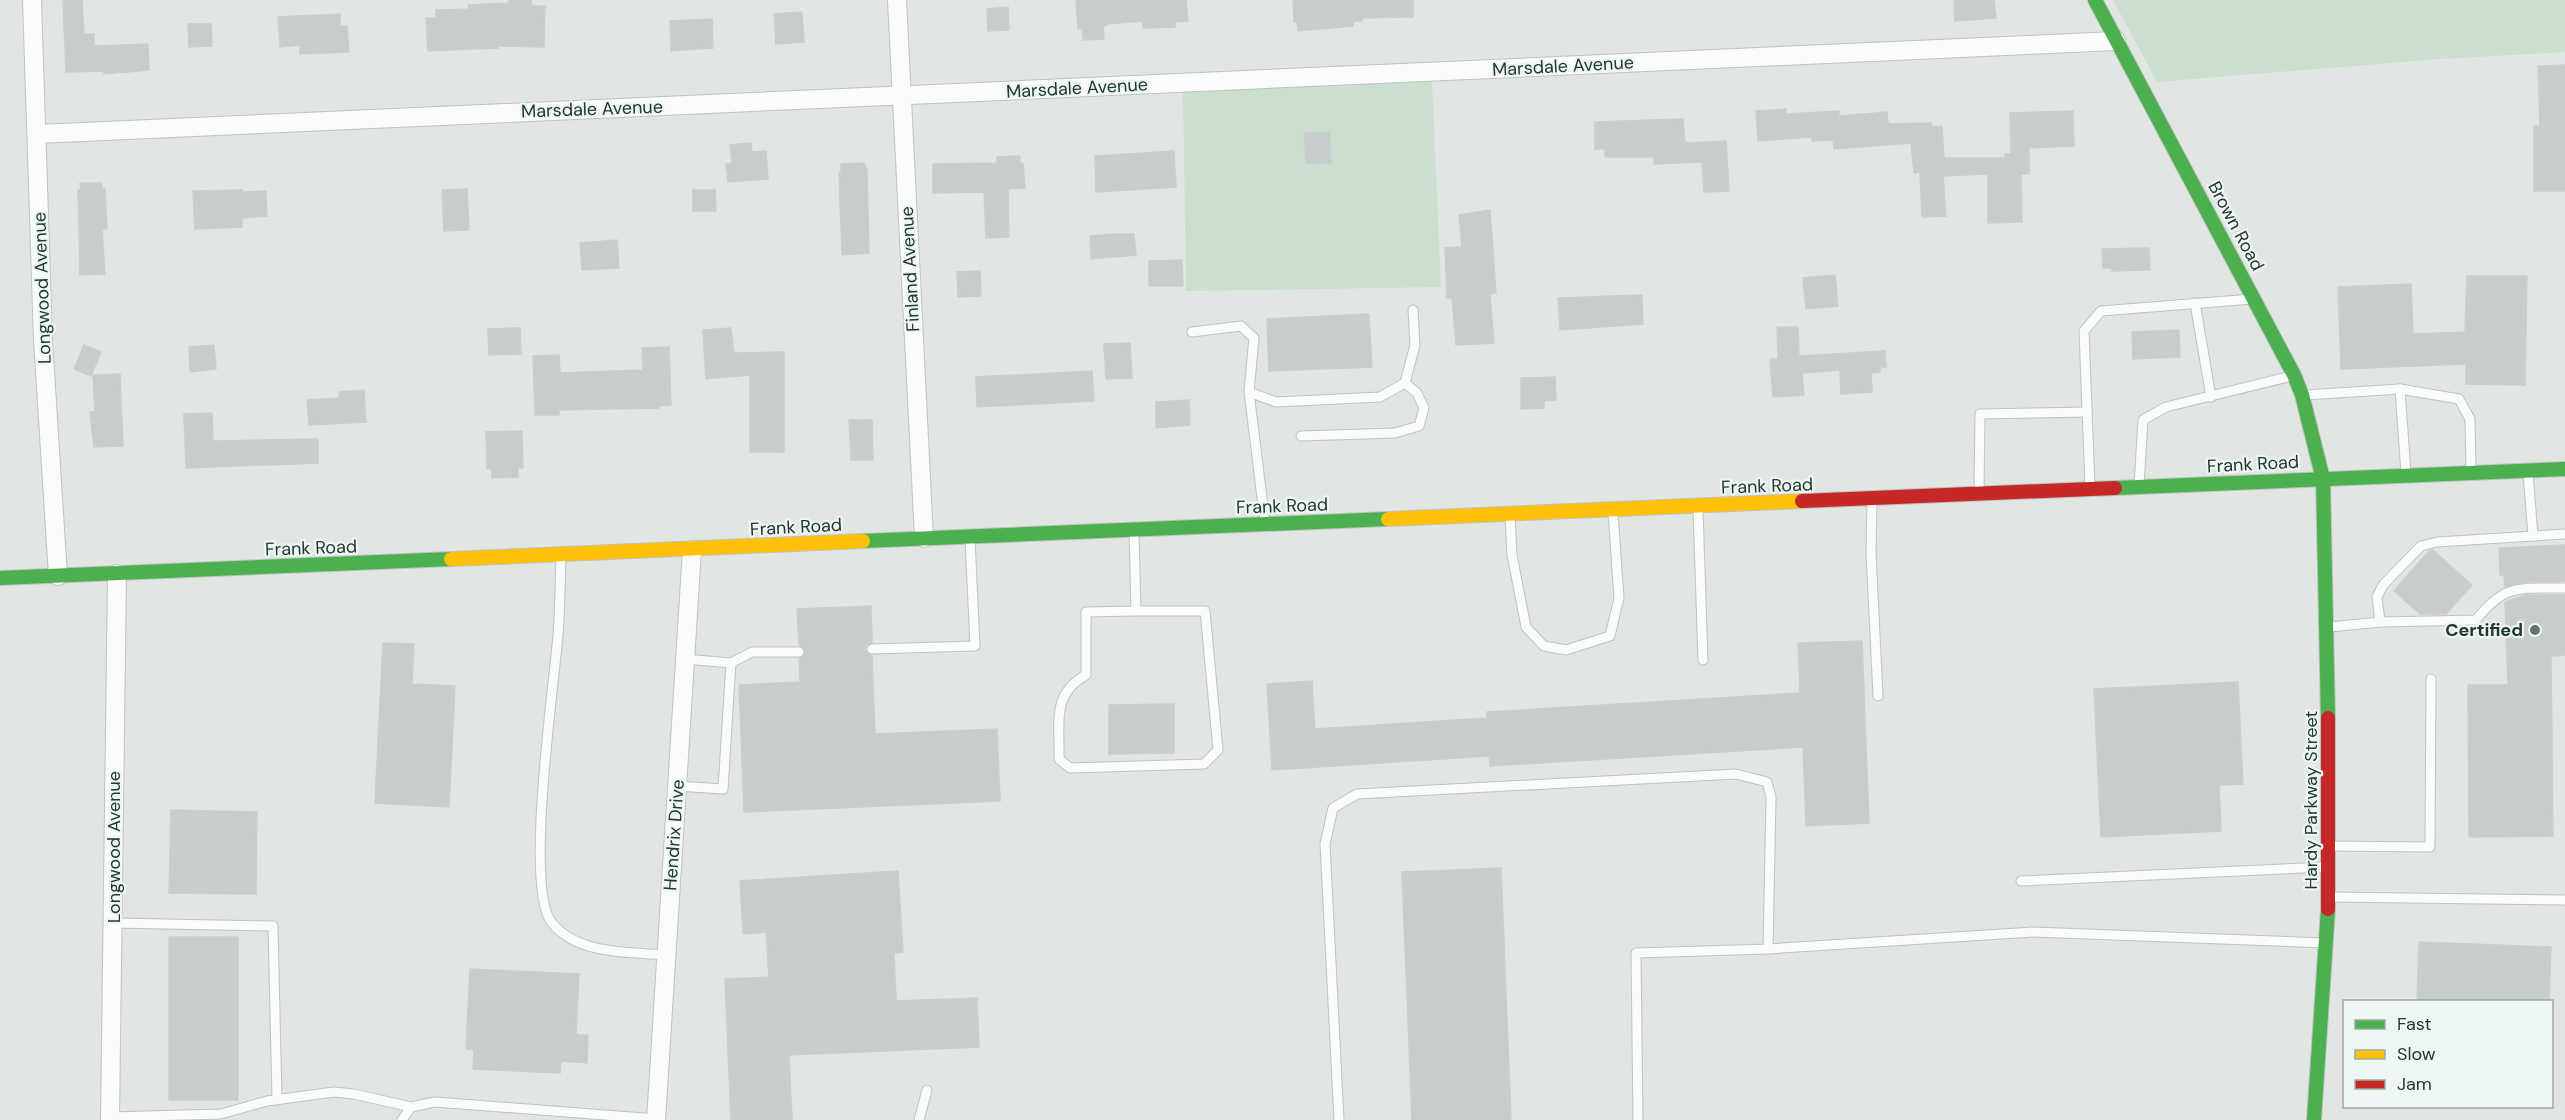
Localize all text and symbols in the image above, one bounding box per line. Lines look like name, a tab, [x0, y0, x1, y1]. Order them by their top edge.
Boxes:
street label: Marsdale Avenue	[1492, 50, 1634, 82]
street label: Marsdale Avenue	[1006, 72, 1148, 104]
street label: Marsdale Avenue	[521, 95, 663, 123]
street label: Brown Road	[2202, 177, 2270, 275]
street label: Finland Avenue	[895, 206, 925, 332]
street label: Longwood Avenue	[27, 212, 57, 364]
street label: Frank Road	[2206, 450, 2300, 478]
street label: Frank Road	[1721, 472, 1813, 500]
street label: Frank Road	[1236, 492, 1328, 520]
street label: Frank Road	[749, 513, 843, 541]
street label: Frank Road	[265, 534, 357, 562]
place label: Certified	[2445, 618, 2523, 642]
marker: Certified	[2528, 623, 2542, 637]
street label: Hardy Parkway Street	[2299, 711, 2323, 889]
street label: Longwood Avenue	[102, 771, 126, 923]
street label: Hendrix Drive	[658, 779, 690, 891]
legend	[2343, 1000, 2553, 1108]
text: Fast	[2397, 1012, 2432, 1036]
text: Slow	[2397, 1042, 2436, 1066]
text: Jam	[2397, 1072, 2432, 1096]

